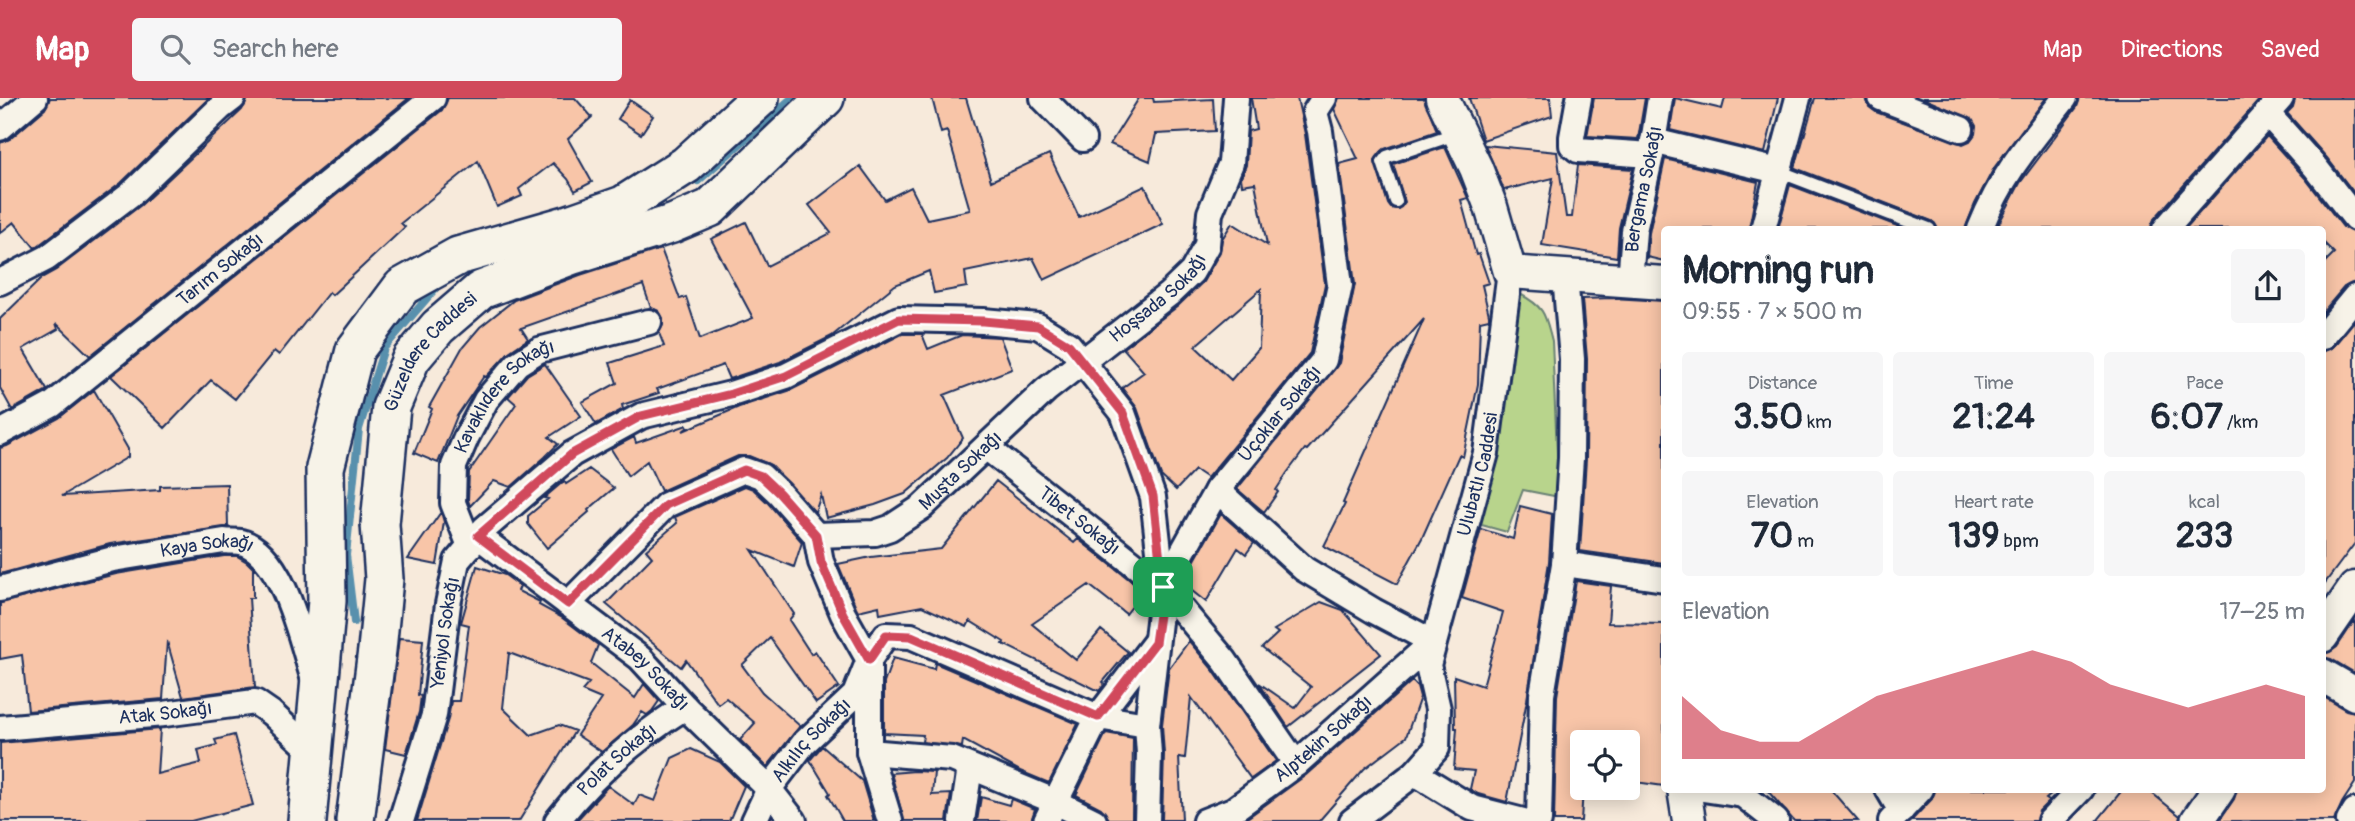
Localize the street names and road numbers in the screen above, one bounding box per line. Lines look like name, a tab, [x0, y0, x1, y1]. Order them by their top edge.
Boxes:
street label: Bergama Sokağı	[1620, 124, 1667, 253]
street label: Tarım Sokağı	[172, 227, 268, 312]
street label: Hoşsada Sokağı	[1105, 249, 1212, 348]
street label: Güzeldere Caddesi	[378, 287, 482, 416]
street label: Kavaklıdere Sokağı	[449, 335, 557, 457]
street label: Üçoklar Sokağı	[1233, 360, 1327, 467]
street label: Ulubatlı Caddesi	[1452, 411, 1503, 539]
street label: Muşta Sokağı	[914, 426, 1007, 516]
street label: Tibet Sokağı	[1034, 481, 1125, 561]
street label: Kaya Sokağı	[158, 529, 259, 563]
street label: Yeniyol Sokağı	[425, 575, 465, 691]
street label: Atabey Sokağı	[597, 621, 695, 716]
street label: Alptekin Sokağı	[1269, 690, 1377, 788]
street label: Alkılıç Sokağı	[766, 693, 856, 787]
street label: Atak Sokağı	[118, 696, 214, 730]
street label: Polat Sokağı	[572, 718, 661, 801]

